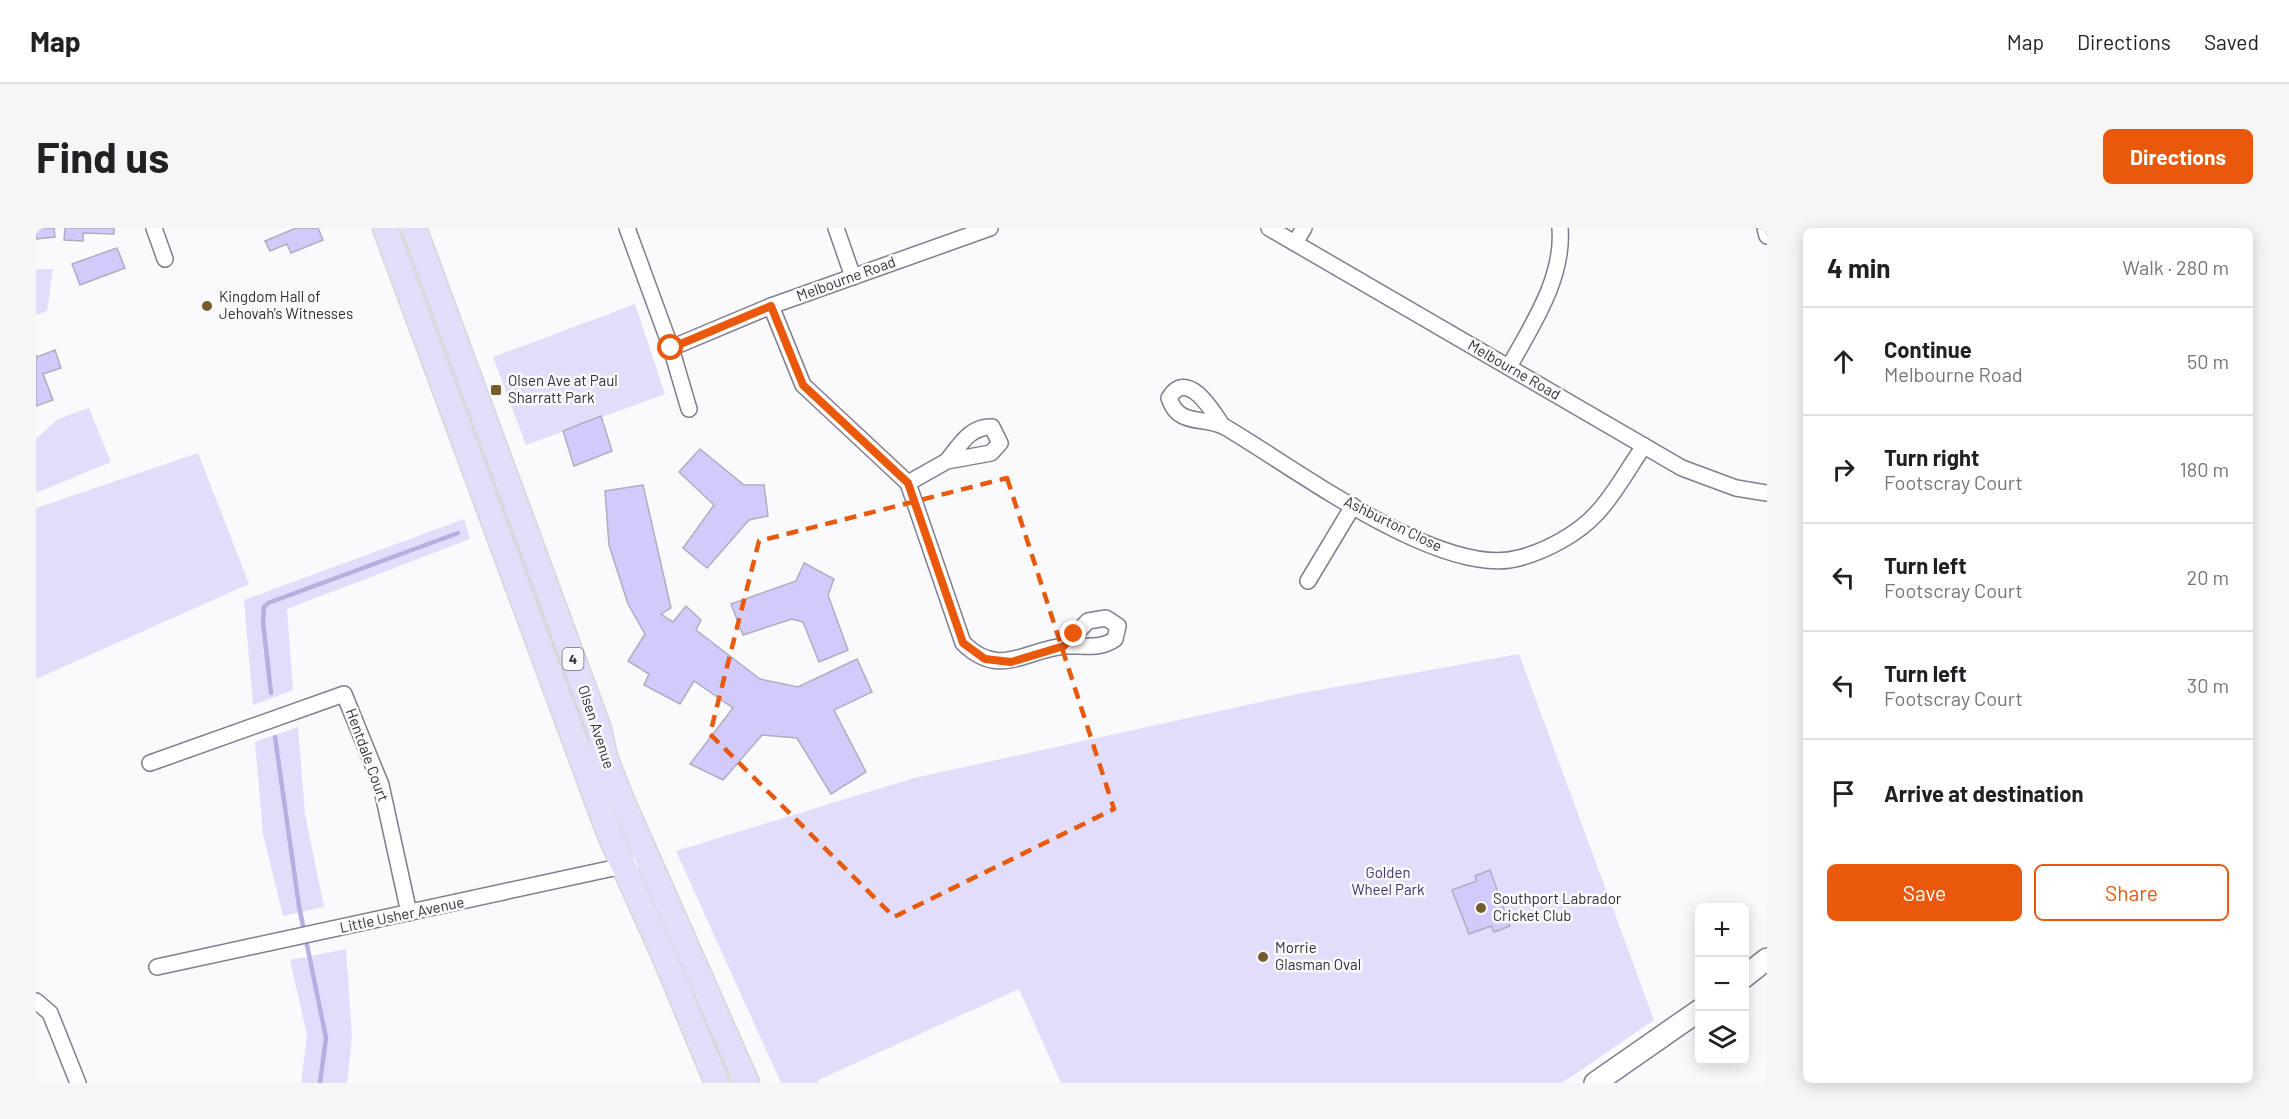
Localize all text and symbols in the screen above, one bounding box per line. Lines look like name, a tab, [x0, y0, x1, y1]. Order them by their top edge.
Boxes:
text: Map	[30, 24, 81, 58]
text: Map	[2007, 29, 2044, 54]
text: Directions	[2077, 29, 2171, 54]
text: Saved	[2204, 29, 2259, 54]
button: Directions	[2103, 129, 2253, 184]
text: Find us	[36, 131, 169, 181]
street label: Melbourne Road	[794, 252, 898, 304]
text: 4 min	[1827, 252, 1891, 283]
text: Walk · 280 m	[2122, 255, 2229, 279]
place label: Kingdom Hall of Jehovah's Witnesses	[219, 287, 353, 322]
marker: Kingdom Hall of Jehovah's Witnesses	[200, 299, 214, 313]
route start	[657, 334, 683, 360]
street label: Melbourne Road	[1465, 335, 1564, 403]
text: Continue	[1884, 336, 1972, 362]
icon: ahead	[1827, 345, 1860, 378]
text: 50 m	[2187, 349, 2229, 373]
text: Melbourne Road	[1884, 362, 2023, 386]
place label: Olsen Ave at Paul Sharratt Park	[508, 371, 618, 406]
marker: Olsen Ave at Paul Sharratt Park	[489, 383, 503, 397]
text: Turn right	[1884, 444, 1979, 470]
icon: right	[1827, 453, 1860, 486]
text: 180 m	[2180, 457, 2229, 481]
text: Footscray Court	[1884, 470, 2023, 494]
street label: Ashburton Close	[1342, 492, 1445, 555]
text: Turn left	[1884, 552, 1967, 578]
icon: left	[1827, 561, 1860, 594]
text: 20 m	[2186, 565, 2229, 589]
text: Footscray Court	[1884, 578, 2023, 602]
route end	[1060, 620, 1086, 646]
road number: 4	[562, 648, 584, 670]
text: Turn left	[1884, 660, 1967, 686]
icon: left	[1827, 669, 1860, 702]
text: 30 m	[2187, 673, 2229, 697]
street label: Olsen Avenue	[575, 683, 619, 771]
text: Footscray Court	[1884, 686, 2023, 710]
street label: Hentdale Court	[343, 706, 393, 804]
icon: arrive	[1827, 777, 1860, 810]
text: Arrive at destination	[1884, 780, 2083, 806]
park label: Golden Wheel Park	[1351, 863, 1425, 898]
button: Save	[1827, 864, 2022, 921]
button: Share	[2034, 864, 2229, 921]
place label: Southport Labrador Cricket Club	[1493, 889, 1622, 924]
street label: Little Usher Avenue	[338, 892, 466, 936]
marker: Southport Labrador Cricket Club	[1474, 901, 1488, 915]
map controls	[1695, 903, 1749, 1065]
button: +	[1695, 903, 1749, 957]
place label: Morrie Glasman Oval	[1275, 938, 1361, 973]
marker: Morrie Glasman Oval	[1256, 950, 1270, 964]
button: −	[1695, 957, 1749, 1011]
button: layers	[1695, 1011, 1749, 1065]

